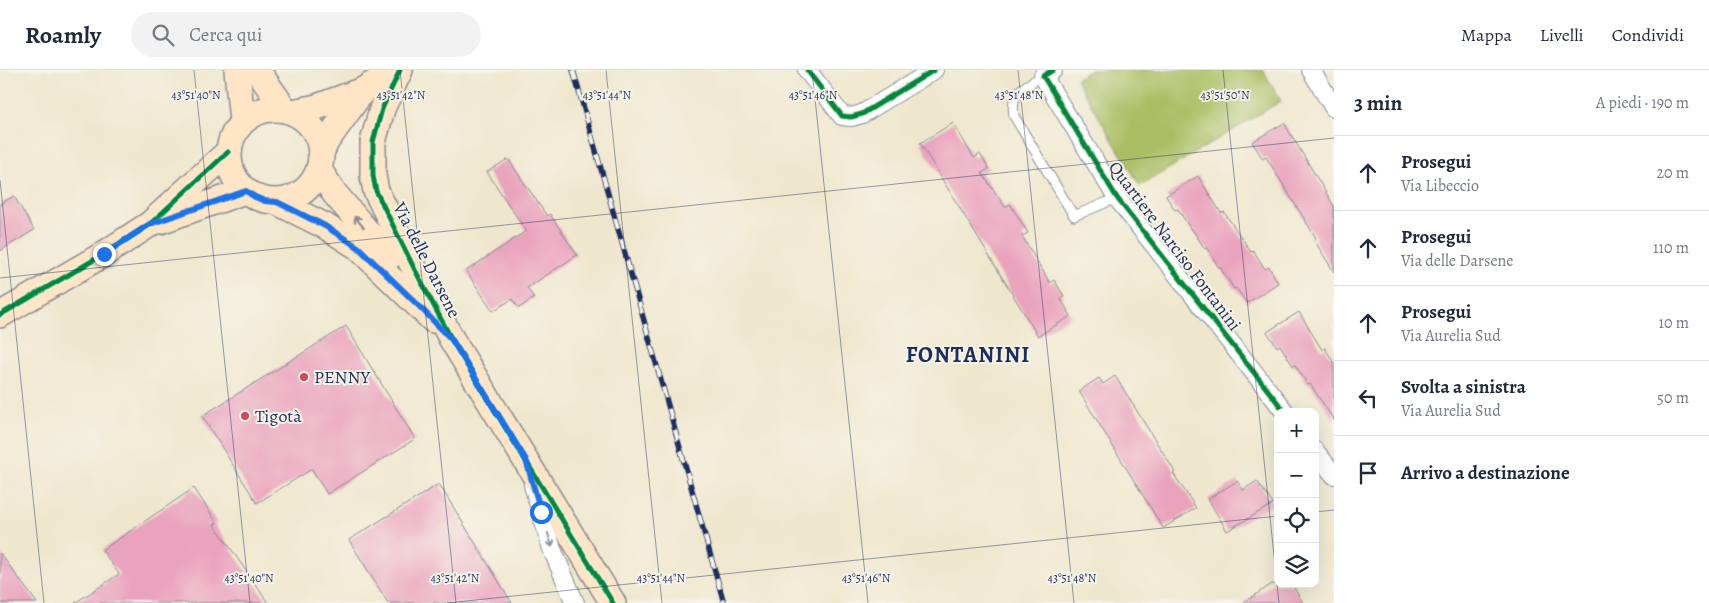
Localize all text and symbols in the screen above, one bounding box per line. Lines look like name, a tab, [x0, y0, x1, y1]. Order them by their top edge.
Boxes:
search box	[131, 12, 481, 57]
text: Roamly	[25, 19, 101, 51]
icon: search	[149, 21, 177, 49]
text: Cerca qui	[189, 22, 262, 48]
text: Mappa	[1461, 23, 1512, 47]
text: Livelli	[1540, 23, 1584, 47]
text: Condividi	[1612, 23, 1684, 47]
text: 43°51'40"N	[171, 87, 221, 103]
text: 43°51'42"N	[377, 87, 426, 103]
text: 43°51'44"N	[583, 87, 632, 103]
text: 43°51'46"N	[789, 87, 838, 103]
text: 43°51'48"N	[995, 87, 1044, 103]
text: 43°51'50"N	[1200, 87, 1250, 103]
text: 3 min	[1354, 89, 1402, 117]
text: A piedi · 190 m	[1596, 92, 1689, 114]
text: Prosegui	[1401, 149, 1471, 175]
street label: Quartiere Narciso Fontanini	[1103, 156, 1247, 336]
icon: ahead	[1354, 159, 1382, 187]
text: 20 m	[1656, 162, 1689, 184]
text: Via Libeccio	[1401, 175, 1479, 197]
street label: Via delle Darsene	[387, 197, 466, 322]
one-way arrow	[354, 216, 365, 229]
text: Prosegui	[1401, 224, 1471, 250]
icon: ahead	[1354, 234, 1382, 262]
text: 110 m	[1653, 237, 1689, 259]
route end	[93, 243, 116, 266]
text: Via delle Darsene	[1401, 250, 1514, 272]
text: Prosegui	[1401, 299, 1471, 325]
icon: ahead	[1354, 309, 1382, 337]
text: 10 m	[1659, 312, 1689, 334]
text: Via Aurelia Sud	[1401, 325, 1501, 347]
district label: FONTANINI	[906, 340, 1030, 370]
place label: PENNY	[314, 365, 371, 389]
marker: PENNY	[298, 371, 310, 383]
text: Svolta a sinistra	[1401, 374, 1526, 400]
icon: left	[1354, 384, 1382, 412]
text: 50 m	[1657, 387, 1689, 409]
text: Via Aurelia Sud	[1401, 400, 1501, 422]
place label: Tigotà	[255, 404, 302, 428]
map controls	[1274, 408, 1319, 588]
button: +	[1274, 408, 1319, 453]
marker: Tigotà	[239, 410, 251, 422]
button: −	[1274, 453, 1319, 498]
icon: arrive	[1354, 459, 1382, 487]
text: Arrivo a destinazione	[1401, 460, 1570, 486]
button: locate	[1274, 498, 1319, 543]
route start	[530, 501, 553, 524]
one-way arrow	[545, 532, 555, 548]
button: layers	[1274, 543, 1319, 588]
text: 43°51'40"N	[224, 570, 274, 586]
text: 43°51'42"N	[431, 570, 480, 586]
text: 43°51'44"N	[637, 570, 686, 586]
text: 43°51'46"N	[842, 570, 891, 586]
text: 43°51'48"N	[1048, 570, 1097, 586]

